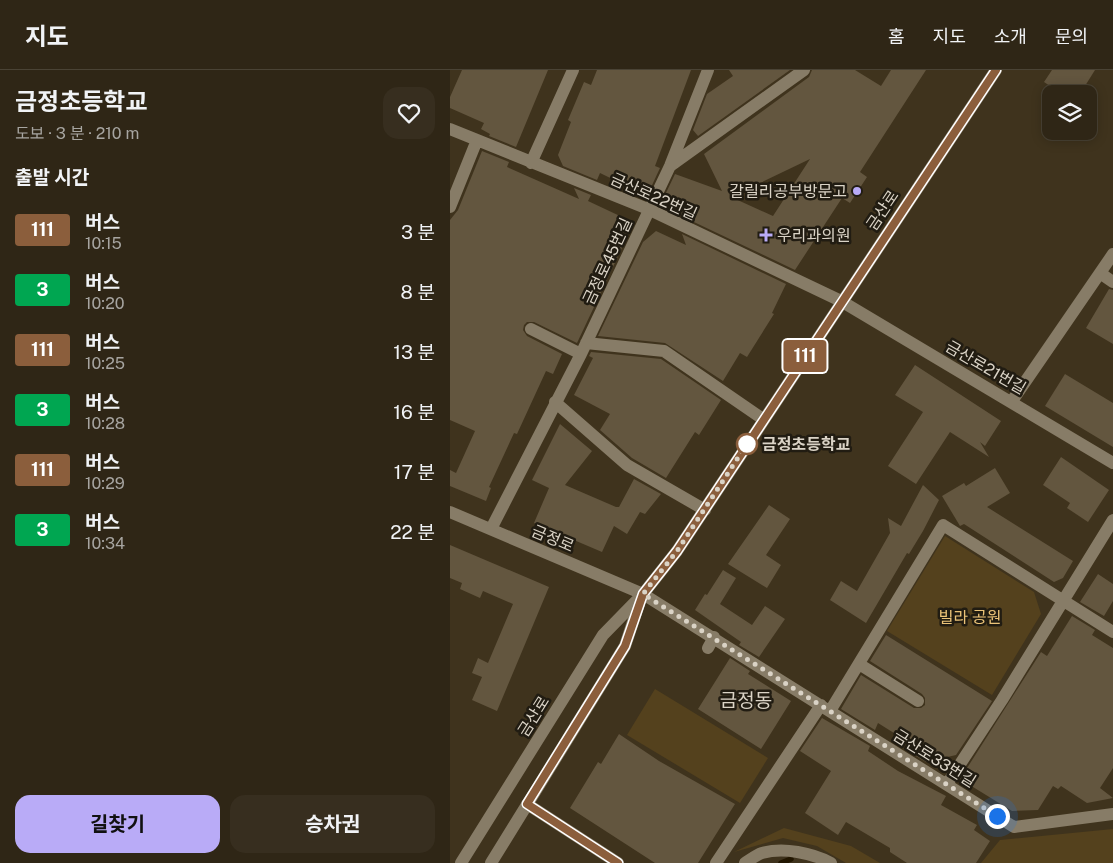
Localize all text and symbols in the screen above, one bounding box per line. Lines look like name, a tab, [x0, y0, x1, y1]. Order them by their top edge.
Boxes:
text: 지도	[25, 22, 69, 50]
text: 홈	[888, 26, 905, 47]
text: 지도	[933, 26, 966, 47]
text: 소개	[994, 26, 1027, 47]
text: 문의	[1055, 26, 1088, 47]
map controls	[1042, 85, 1097, 140]
button: layers	[1042, 85, 1097, 140]
text: 금정초등학교	[15, 87, 147, 115]
button: heart	[383, 87, 435, 139]
text: 도보 · 3 분 · 210 m	[15, 124, 139, 143]
text: 출발 시간	[15, 166, 89, 188]
street label: 금산로22번길	[608, 169, 700, 224]
place label: 갈릴리공부방문고	[729, 182, 847, 201]
marker: 갈릴리공부방문고	[851, 185, 863, 197]
street label: 금산로	[862, 186, 903, 234]
text: 버스	[85, 211, 120, 233]
street label: 금정로45번길	[579, 215, 636, 308]
text: 111	[31, 219, 54, 240]
text: 3 분	[401, 221, 435, 243]
place label: 우리과의원	[777, 226, 851, 245]
marker: 우리과의원	[759, 228, 773, 242]
text: 10:15	[85, 234, 122, 253]
text: 버스	[85, 271, 120, 293]
text: 3	[37, 279, 48, 300]
text: 8 분	[401, 281, 435, 303]
text: 10:20	[85, 294, 125, 313]
text: 버스	[85, 331, 120, 353]
street label: 금산로21번길	[942, 337, 1029, 398]
text: 111	[31, 339, 54, 360]
line badge: 111	[776, 340, 834, 372]
text: 13 분	[393, 341, 435, 363]
text: 111	[793, 345, 817, 366]
text: 10:25	[85, 354, 125, 373]
text: 버스	[85, 391, 120, 413]
text: 3	[37, 399, 48, 420]
text: 16 분	[393, 401, 435, 423]
text: 10:28	[85, 414, 125, 433]
marker: 금정초등학교	[736, 433, 758, 455]
place label: 금정초등학교	[762, 435, 851, 454]
text: 버스	[85, 451, 120, 473]
text: 111	[31, 459, 54, 480]
text: 17 분	[394, 461, 435, 483]
text: 10:29	[85, 474, 125, 493]
text: 버스	[85, 511, 120, 533]
text: 3	[37, 519, 48, 540]
text: 22 분	[390, 521, 435, 543]
street label: 금정로	[529, 521, 577, 556]
text: 10:34	[85, 534, 125, 553]
park label: 빌라 공원	[939, 608, 1001, 627]
district label: 금정동	[720, 689, 772, 711]
street label: 금산로	[514, 692, 553, 740]
street label: 금산로33번길	[890, 726, 979, 791]
button: 길찾기	[15, 795, 220, 853]
button: 승차권	[230, 795, 435, 853]
your location	[985, 804, 1010, 829]

